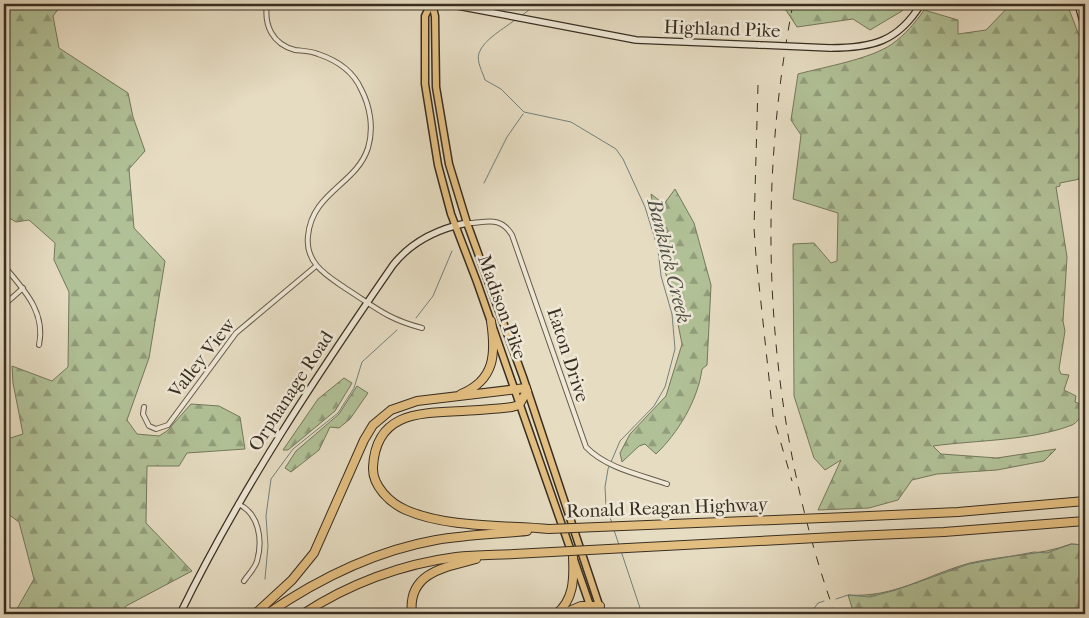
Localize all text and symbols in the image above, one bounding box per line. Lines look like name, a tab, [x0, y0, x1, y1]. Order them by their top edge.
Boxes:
street label: Highland Pike	[663, 16, 781, 42]
water label: Banklick Creek	[642, 195, 696, 326]
street label: Madison Pike	[473, 252, 531, 362]
street label: Eaton Drive	[542, 305, 594, 405]
street label: Valley View	[164, 313, 240, 403]
street label: Orphanage Road	[244, 326, 338, 455]
street label: Ronald Reagan Highway	[566, 493, 769, 523]

